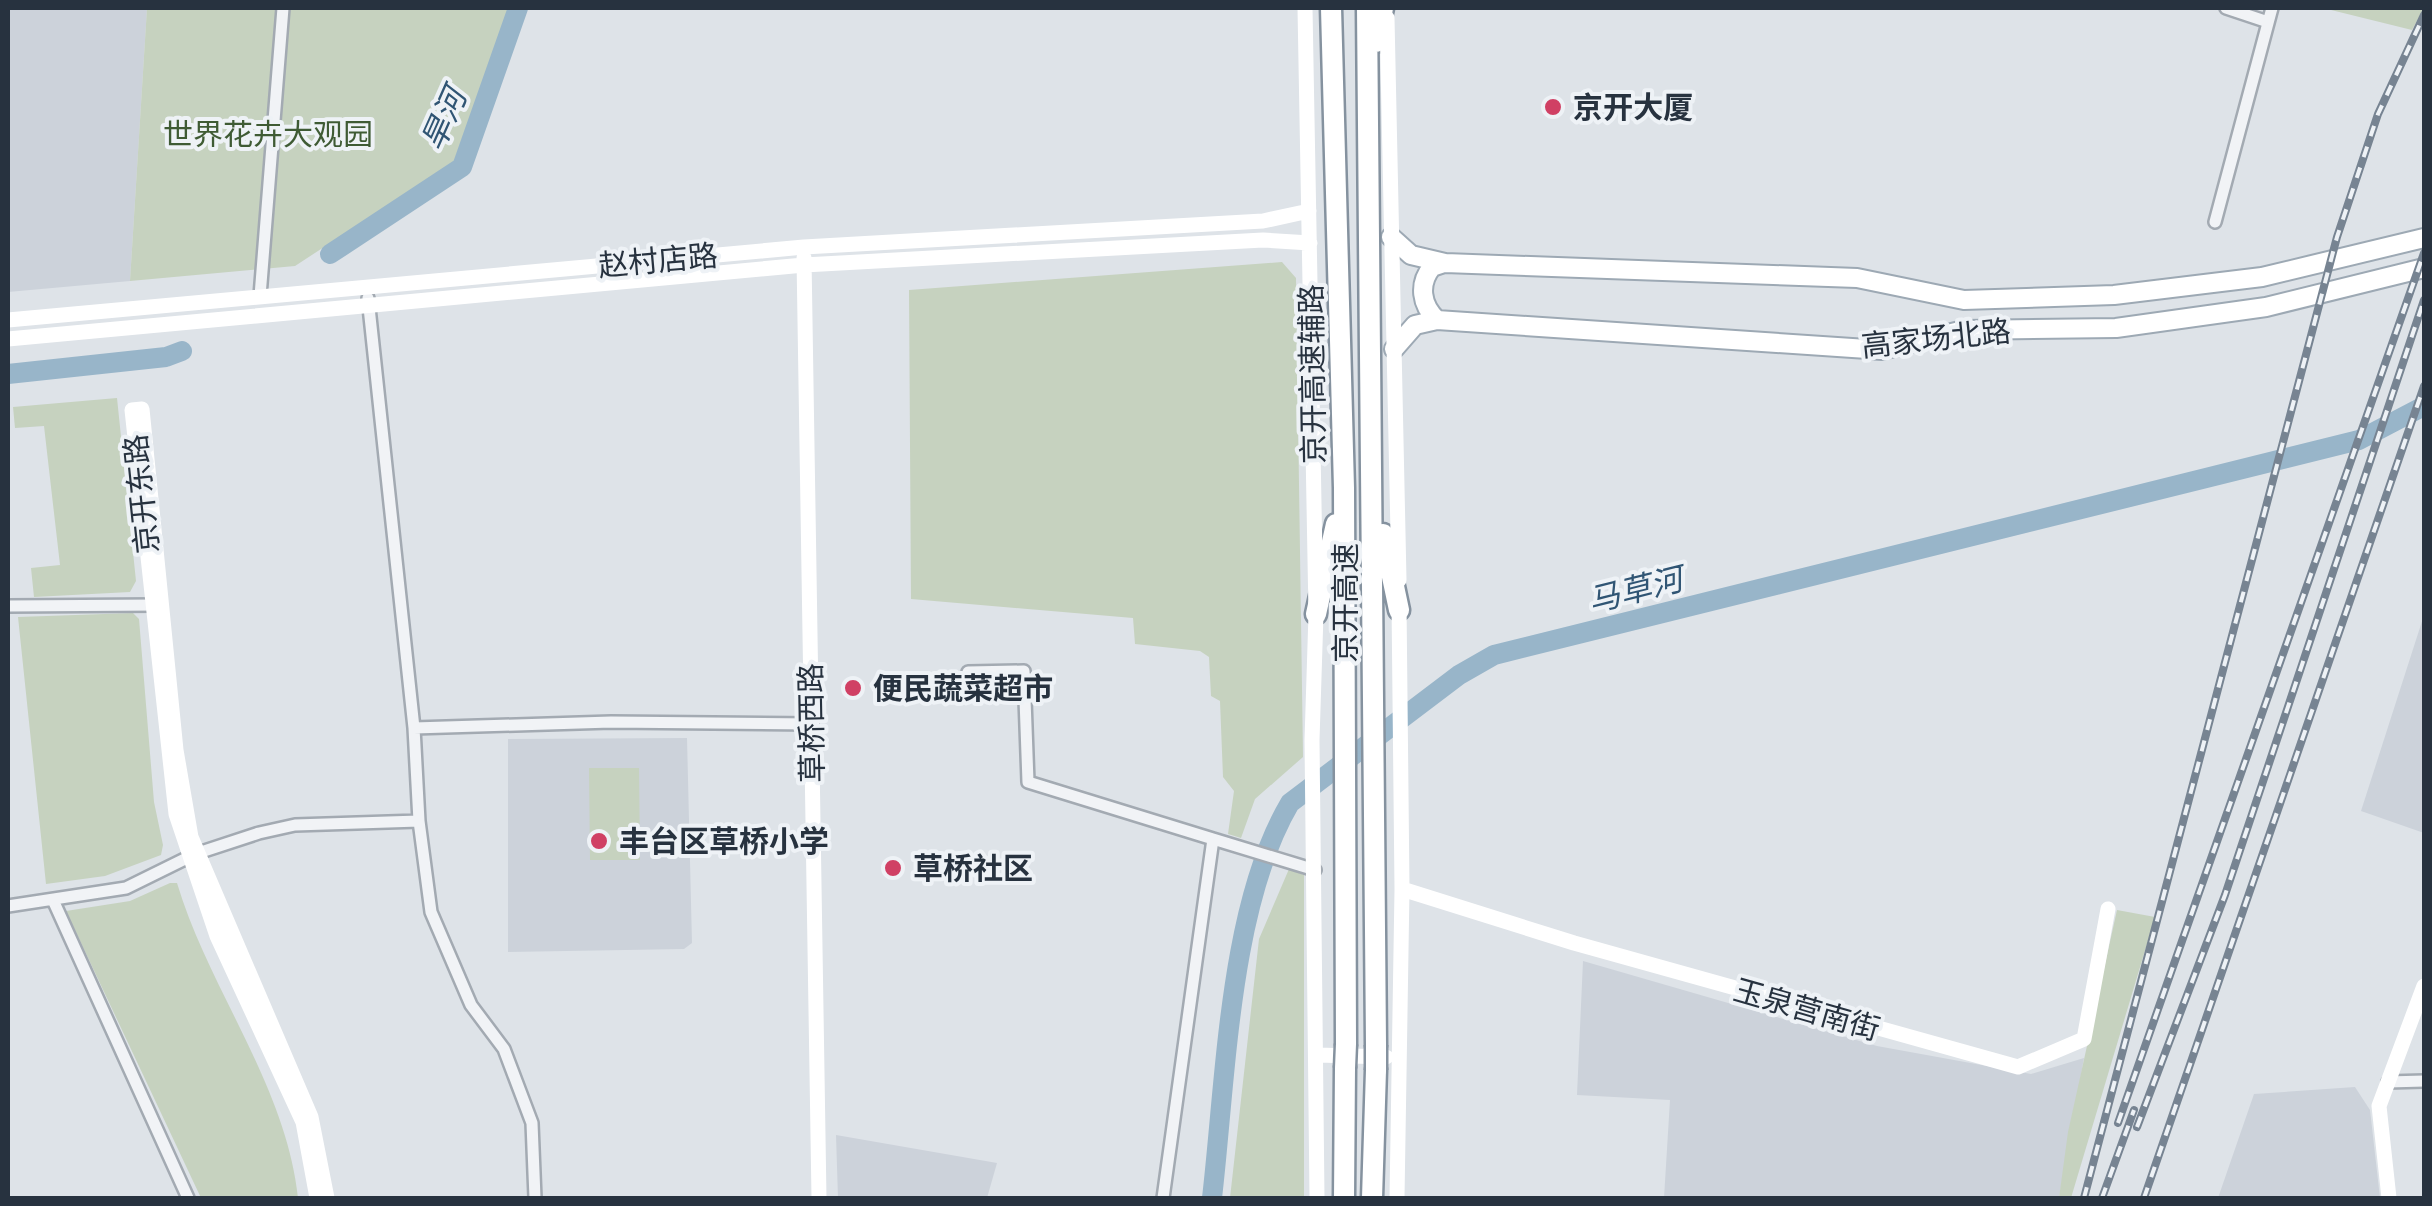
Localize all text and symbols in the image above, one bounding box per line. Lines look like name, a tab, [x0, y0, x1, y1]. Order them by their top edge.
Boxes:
water label: 旱河	[412, 76, 477, 156]
place label: 京开大厦	[1573, 88, 1693, 126]
marker: 京开大厦	[1542, 96, 1564, 118]
park label: 世界花卉大观园	[163, 115, 373, 153]
street label: 赵村店路	[597, 236, 719, 284]
street label: 京开高速辅路	[1291, 284, 1333, 464]
street label: 高家场北路	[1859, 311, 2013, 365]
street label: 京开东路	[116, 432, 166, 556]
street label: 京开高速	[1326, 543, 1364, 663]
water label: 马草河	[1584, 557, 1692, 620]
street label: 草桥西路	[791, 663, 831, 783]
place label: 便民蔬菜超市	[873, 669, 1053, 707]
marker: 便民蔬菜超市	[842, 677, 864, 699]
place label: 丰台区草桥小学	[619, 822, 829, 860]
marker: 丰台区草桥小学	[588, 830, 610, 852]
place label: 草桥社区	[913, 849, 1033, 887]
marker: 草桥社区	[882, 857, 904, 879]
street label: 玉泉营南街	[1730, 970, 1884, 1048]

